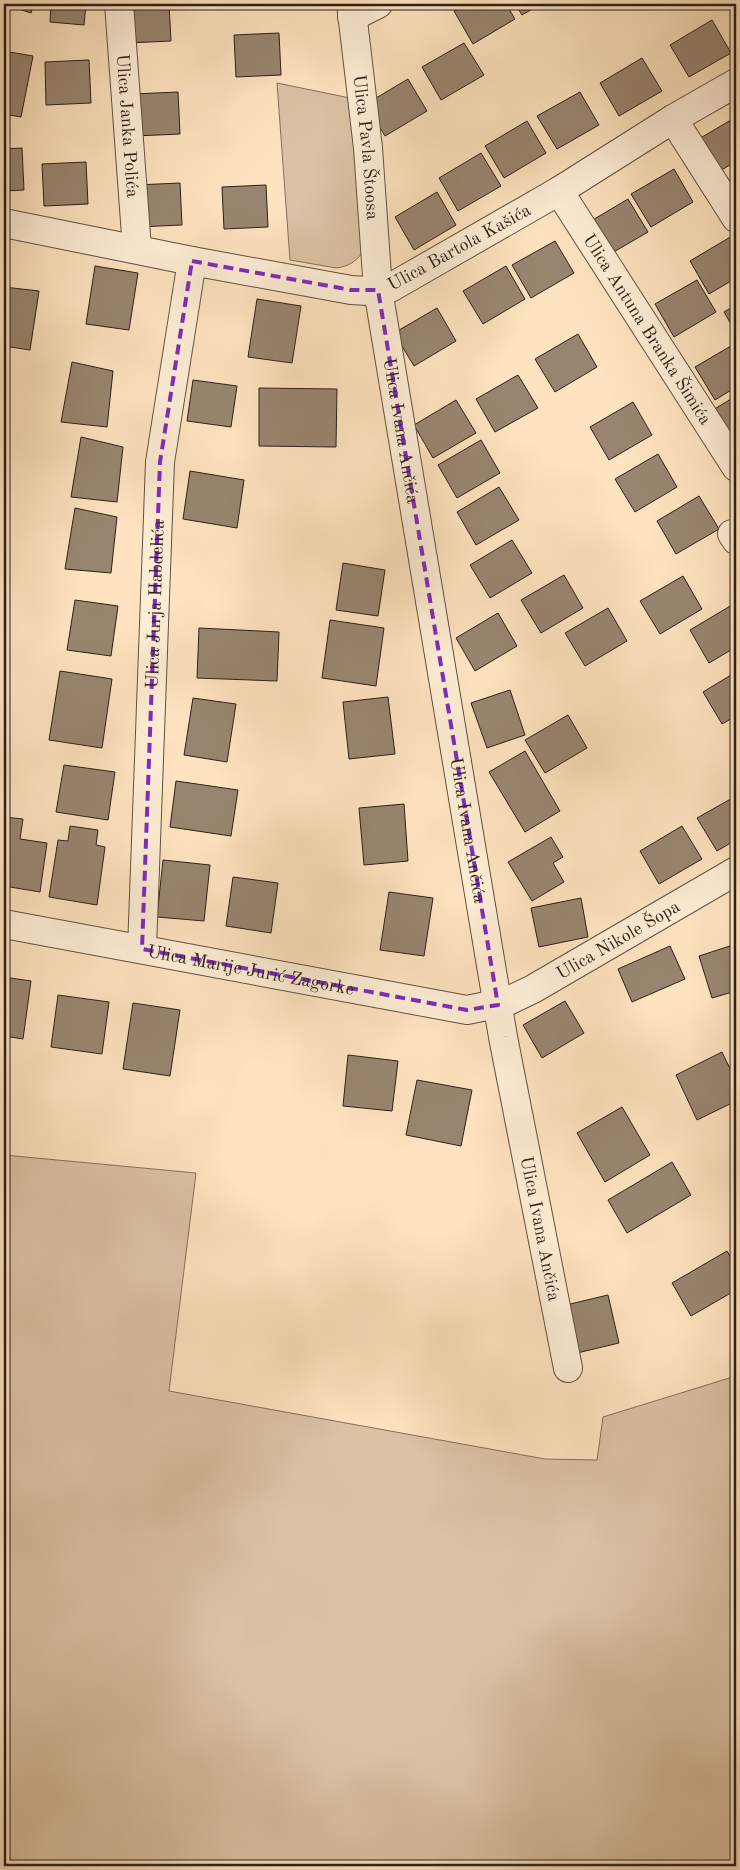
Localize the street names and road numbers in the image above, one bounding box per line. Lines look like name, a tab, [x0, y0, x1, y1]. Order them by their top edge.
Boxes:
street label: Ulica Janka Polića	[113, 53, 141, 198]
street label: Ulica Pavla Štoosa	[349, 74, 383, 221]
street label: Ulica Bartola Kašića	[385, 201, 534, 295]
street label: Ulica Antuna Branka Šimića	[579, 231, 714, 428]
street label: Ulica Ivana Ančića	[380, 357, 422, 505]
street label: Ulica Jurja Habdelića	[144, 520, 168, 689]
street label: Ulica Ivana Ančića	[446, 756, 488, 905]
street label: Ulica Nikole Šopa	[554, 898, 683, 983]
street label: Ulica Marije Jurić Zagorke	[146, 943, 355, 999]
street label: Ulica Ivana Ančića	[517, 1155, 563, 1303]

